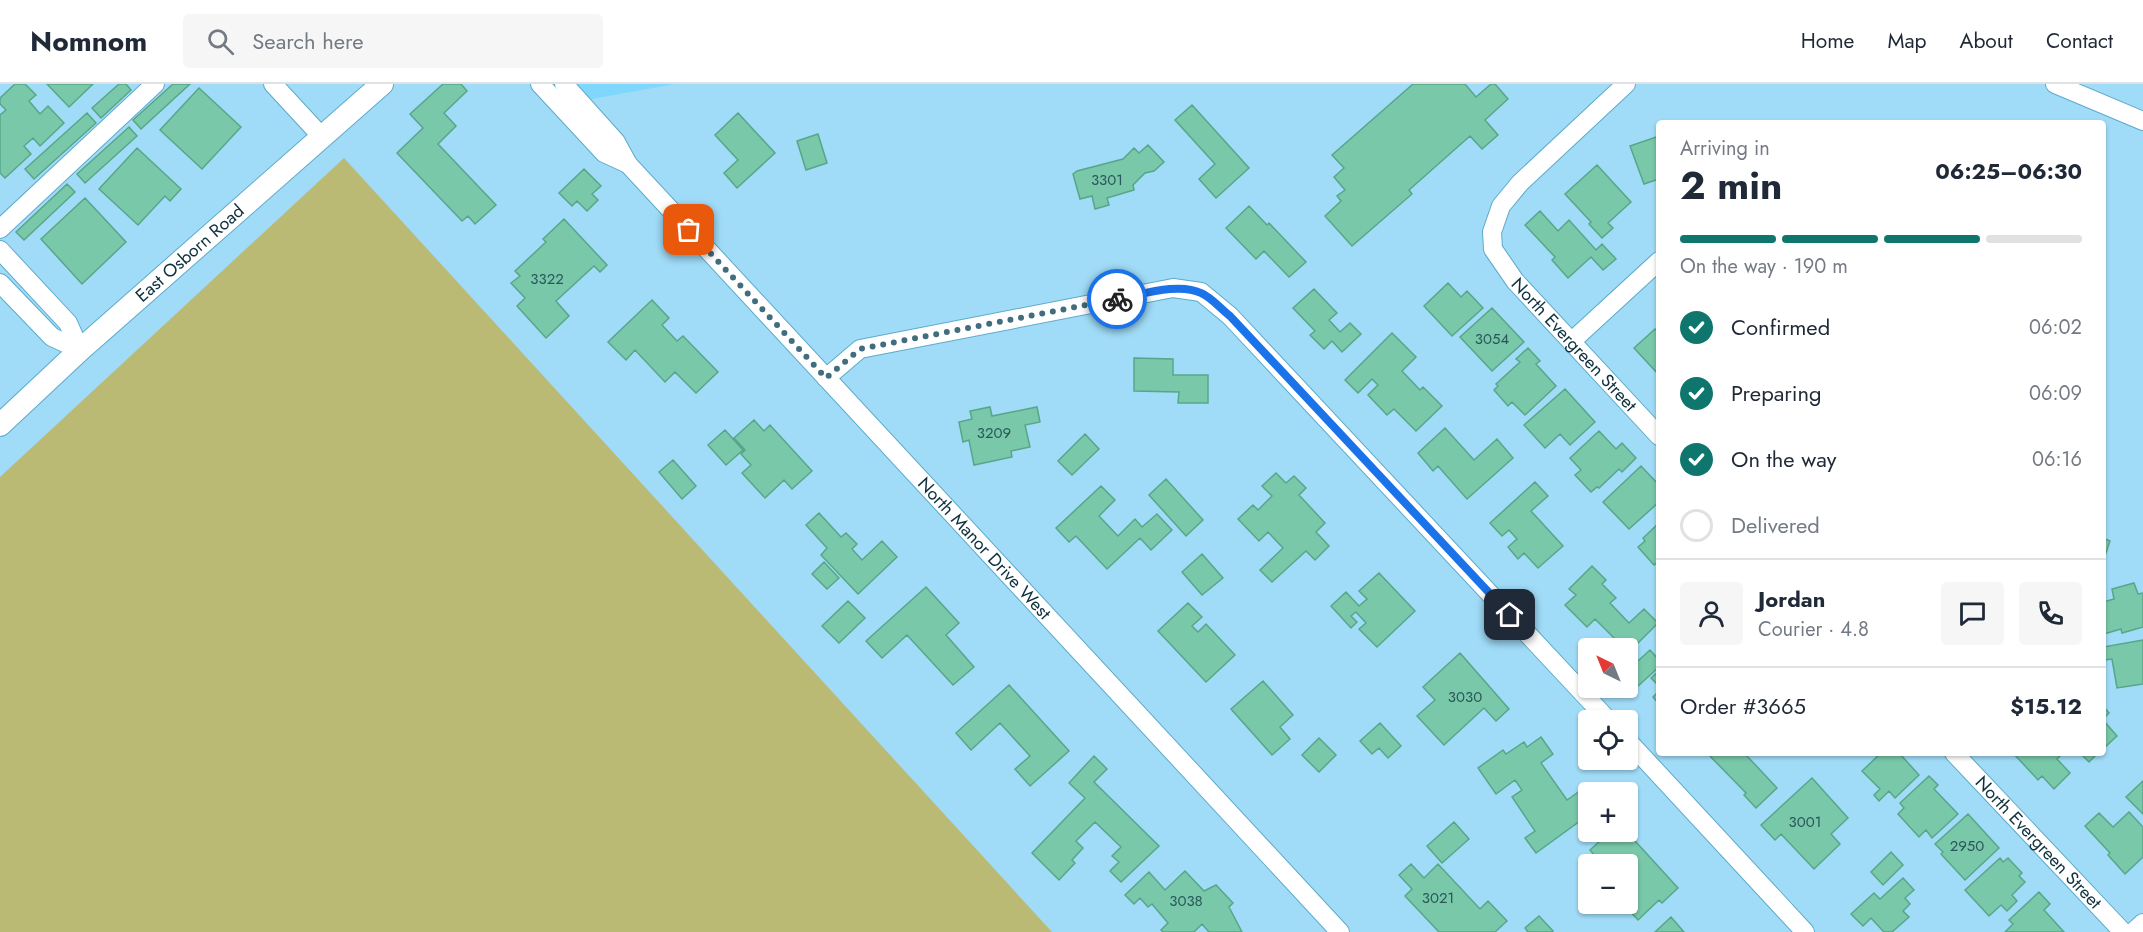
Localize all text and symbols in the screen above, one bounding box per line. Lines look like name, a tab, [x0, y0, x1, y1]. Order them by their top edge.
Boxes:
search box	[183, 14, 603, 68]
text: Nomnom	[30, 21, 147, 62]
icon: search	[204, 25, 237, 58]
text: Search here	[252, 25, 364, 57]
text: Home	[1801, 26, 1854, 56]
text: Map	[1887, 26, 1927, 56]
text: About	[1960, 26, 2013, 56]
text: Contact	[2046, 26, 2113, 56]
text: Arriving in	[1680, 134, 1770, 163]
text: 06:25–06:30	[1935, 155, 2082, 187]
text: 2 min	[1680, 157, 1782, 214]
house number: 3301	[1091, 169, 1123, 191]
street label: East Osborn Road	[130, 198, 250, 308]
pin	[663, 204, 714, 255]
icon: bag	[672, 213, 705, 246]
text: On the way · 190 m	[1680, 252, 1848, 281]
house number: 3322	[530, 268, 564, 290]
courier	[1087, 269, 1147, 329]
street label: North Evergreen Street	[1505, 272, 1643, 418]
icon: bike	[1101, 283, 1134, 316]
icon: check	[1680, 311, 1713, 344]
text: Confirmed	[1731, 311, 1830, 343]
text: 06:02	[2029, 313, 2082, 342]
house number: 3054	[1475, 328, 1509, 350]
icon: check	[1680, 377, 1713, 410]
text: Preparing	[1731, 377, 1822, 409]
text: 06:09	[2029, 379, 2082, 408]
house number: 3209	[977, 422, 1011, 444]
icon: check	[1680, 443, 1713, 476]
text: On the way	[1731, 443, 1836, 475]
text: 06:16	[2032, 445, 2082, 474]
street label: North Manor Drive West	[912, 471, 1058, 626]
text: Delivered	[1731, 509, 1820, 541]
button: person	[1680, 582, 1743, 645]
button: chat	[1941, 582, 2004, 645]
button: phone	[2019, 582, 2082, 645]
text: Jordan	[1758, 583, 1825, 615]
pin	[1484, 589, 1535, 640]
icon: home	[1493, 598, 1526, 631]
text: Courier · 4.8	[1758, 615, 1869, 644]
north arrow	[1578, 638, 1638, 698]
map controls	[1578, 638, 1638, 914]
house number: 3030	[1448, 686, 1482, 708]
text: Order #3665	[1680, 690, 1806, 722]
text: $15.12	[2010, 690, 2082, 722]
button: locate	[1578, 710, 1638, 770]
street label: North Evergreen Street	[1969, 770, 2108, 915]
button: +	[1578, 782, 1638, 842]
house number: 3001	[1789, 811, 1821, 833]
house number: 2950	[1950, 835, 1984, 857]
button: −	[1578, 854, 1638, 914]
house number: 3021	[1422, 887, 1454, 909]
house number: 3038	[1169, 890, 1203, 912]

